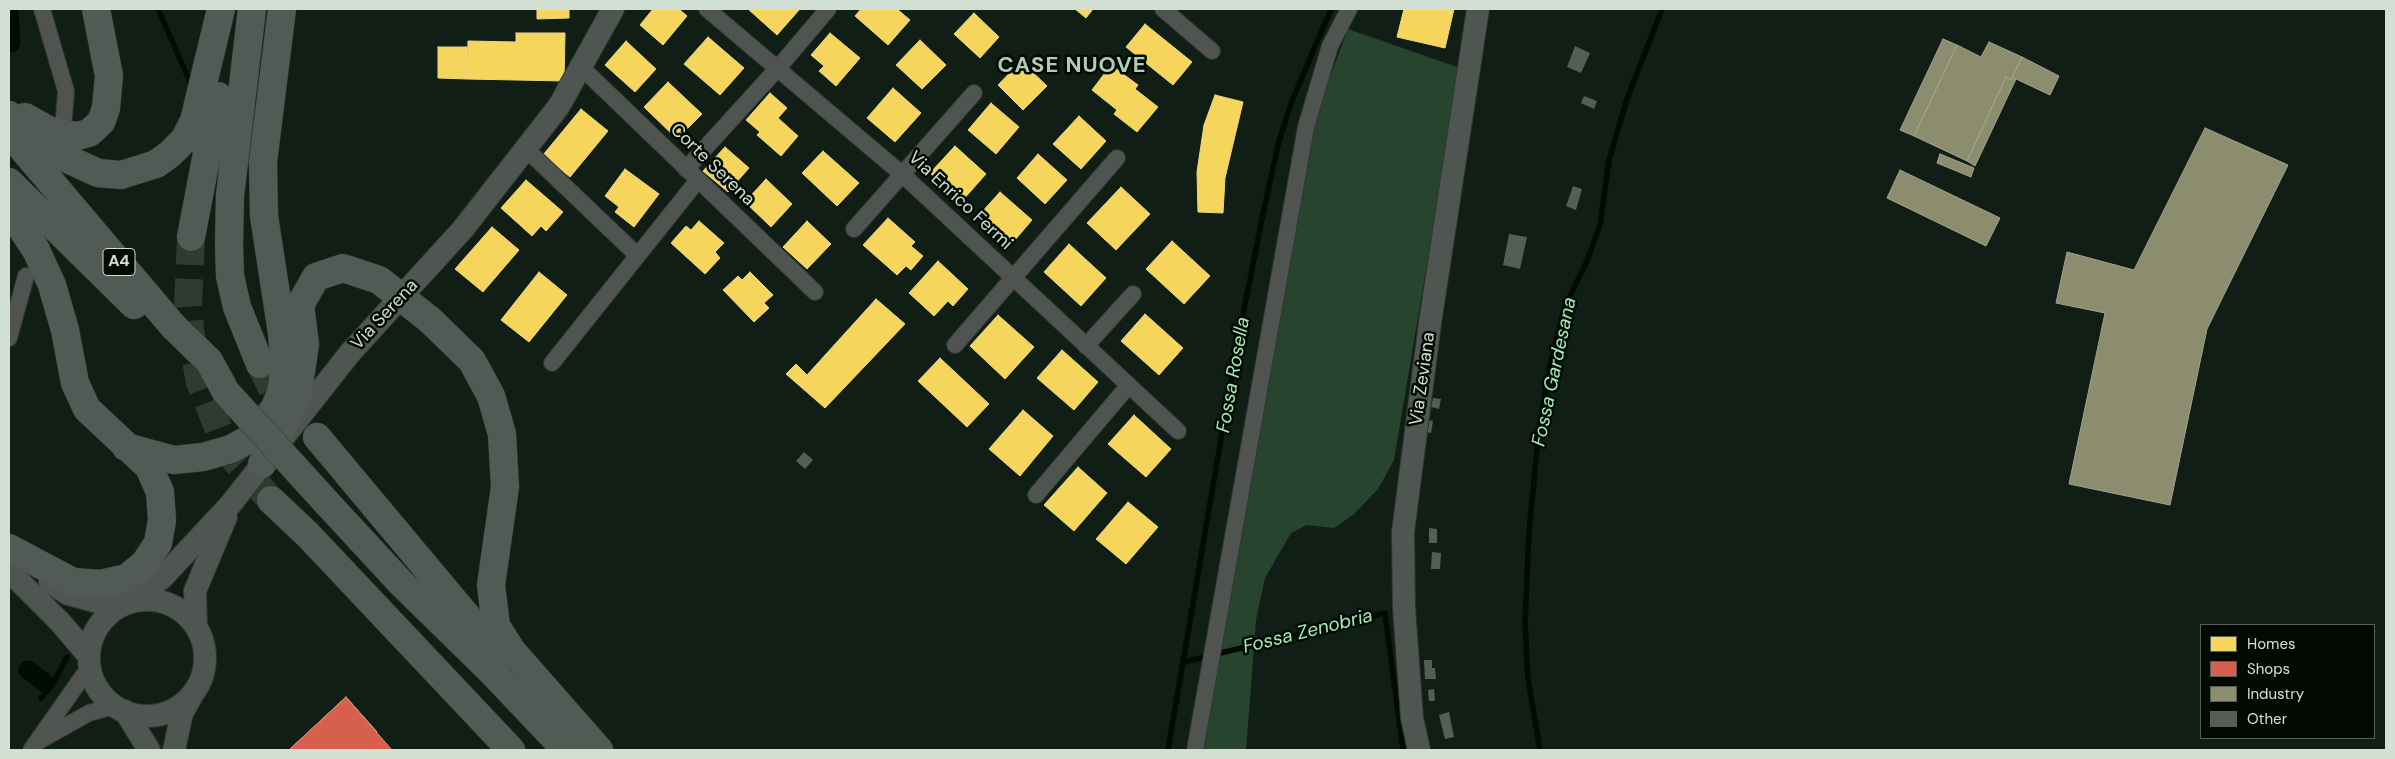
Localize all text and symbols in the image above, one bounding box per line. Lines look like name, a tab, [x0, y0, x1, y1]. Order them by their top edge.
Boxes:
district label: CASE NUOVE	[996, 53, 1148, 79]
street label: Corte Serena	[665, 119, 759, 211]
street label: Via Enrico Fermi	[903, 147, 1017, 255]
road number: A4	[103, 248, 135, 276]
street label: Via Serena	[347, 275, 423, 355]
water label: Fossa Gardesana	[1528, 295, 1582, 449]
water label: Fossa Rosella	[1213, 315, 1255, 435]
street label: Via Zeviana	[1406, 331, 1440, 427]
water label: Fossa Zenobria	[1241, 605, 1375, 659]
legend	[2200, 624, 2375, 739]
text: Homes	[2247, 634, 2296, 654]
text: Shops	[2247, 659, 2290, 679]
text: Industry	[2247, 684, 2304, 704]
text: Other	[2247, 709, 2287, 729]

